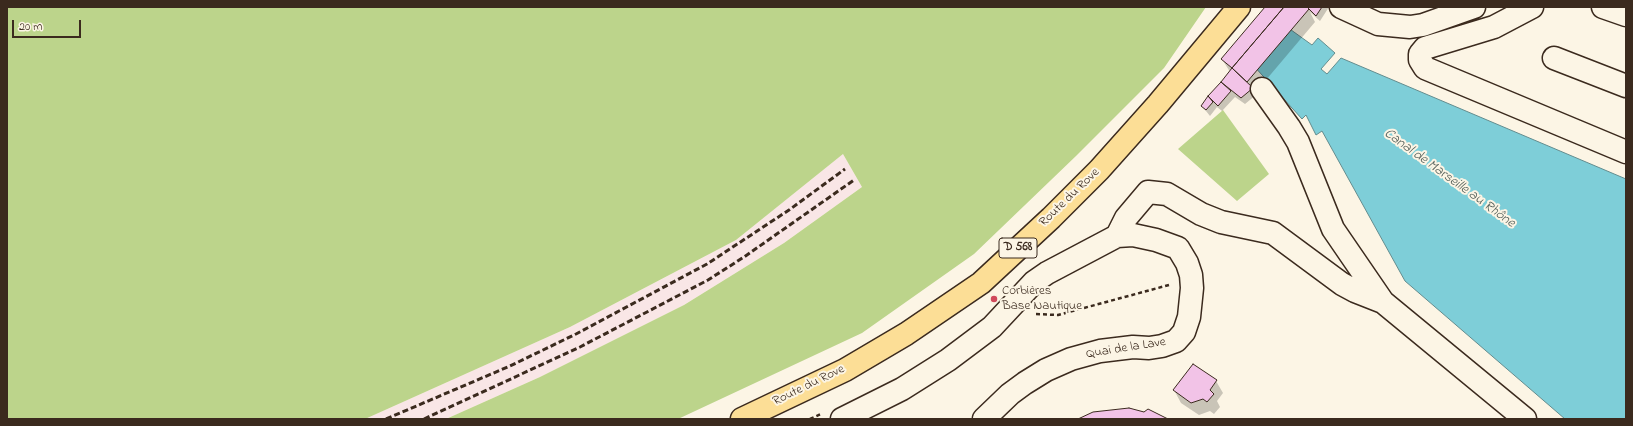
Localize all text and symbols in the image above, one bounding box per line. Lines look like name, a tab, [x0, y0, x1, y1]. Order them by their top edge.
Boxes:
scale bar	[14, 12, 83, 38]
text: 20 m	[19, 18, 42, 36]
water label: Canal de Marseille au Rhône	[1380, 126, 1518, 232]
street label: Route du Rove	[1037, 165, 1103, 231]
road number: D 568	[999, 238, 1037, 258]
place label: Corbières Base Nautique	[1002, 284, 1082, 315]
marker: Corbières Base Nautique	[989, 294, 999, 304]
street label: Quai de la Lave	[1085, 335, 1167, 363]
street label: Route du Rove	[771, 362, 847, 410]

